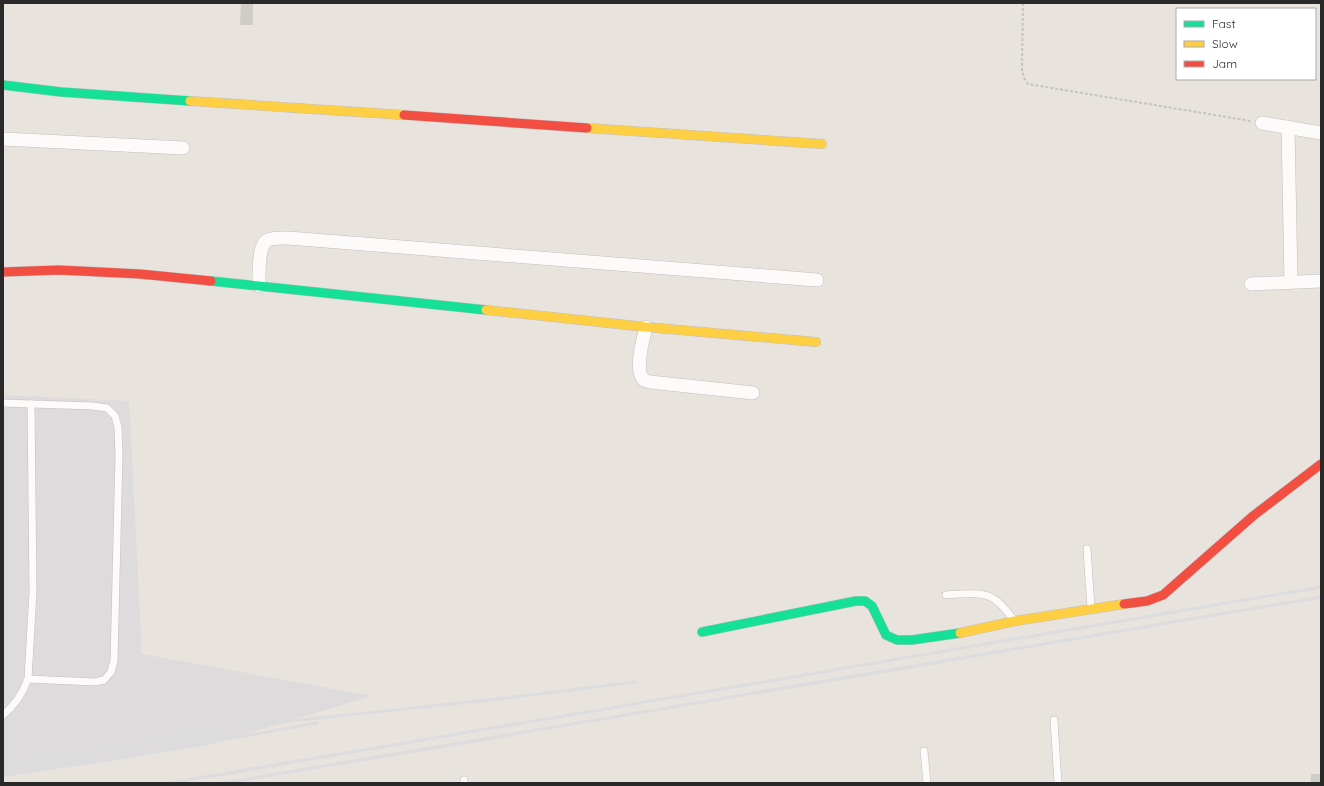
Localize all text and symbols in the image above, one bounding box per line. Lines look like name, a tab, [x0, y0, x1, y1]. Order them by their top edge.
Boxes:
legend	[1176, 8, 1316, 80]
text: Fast	[1212, 16, 1236, 31]
text: Slow	[1212, 36, 1238, 51]
text: Jam	[1212, 56, 1237, 71]

